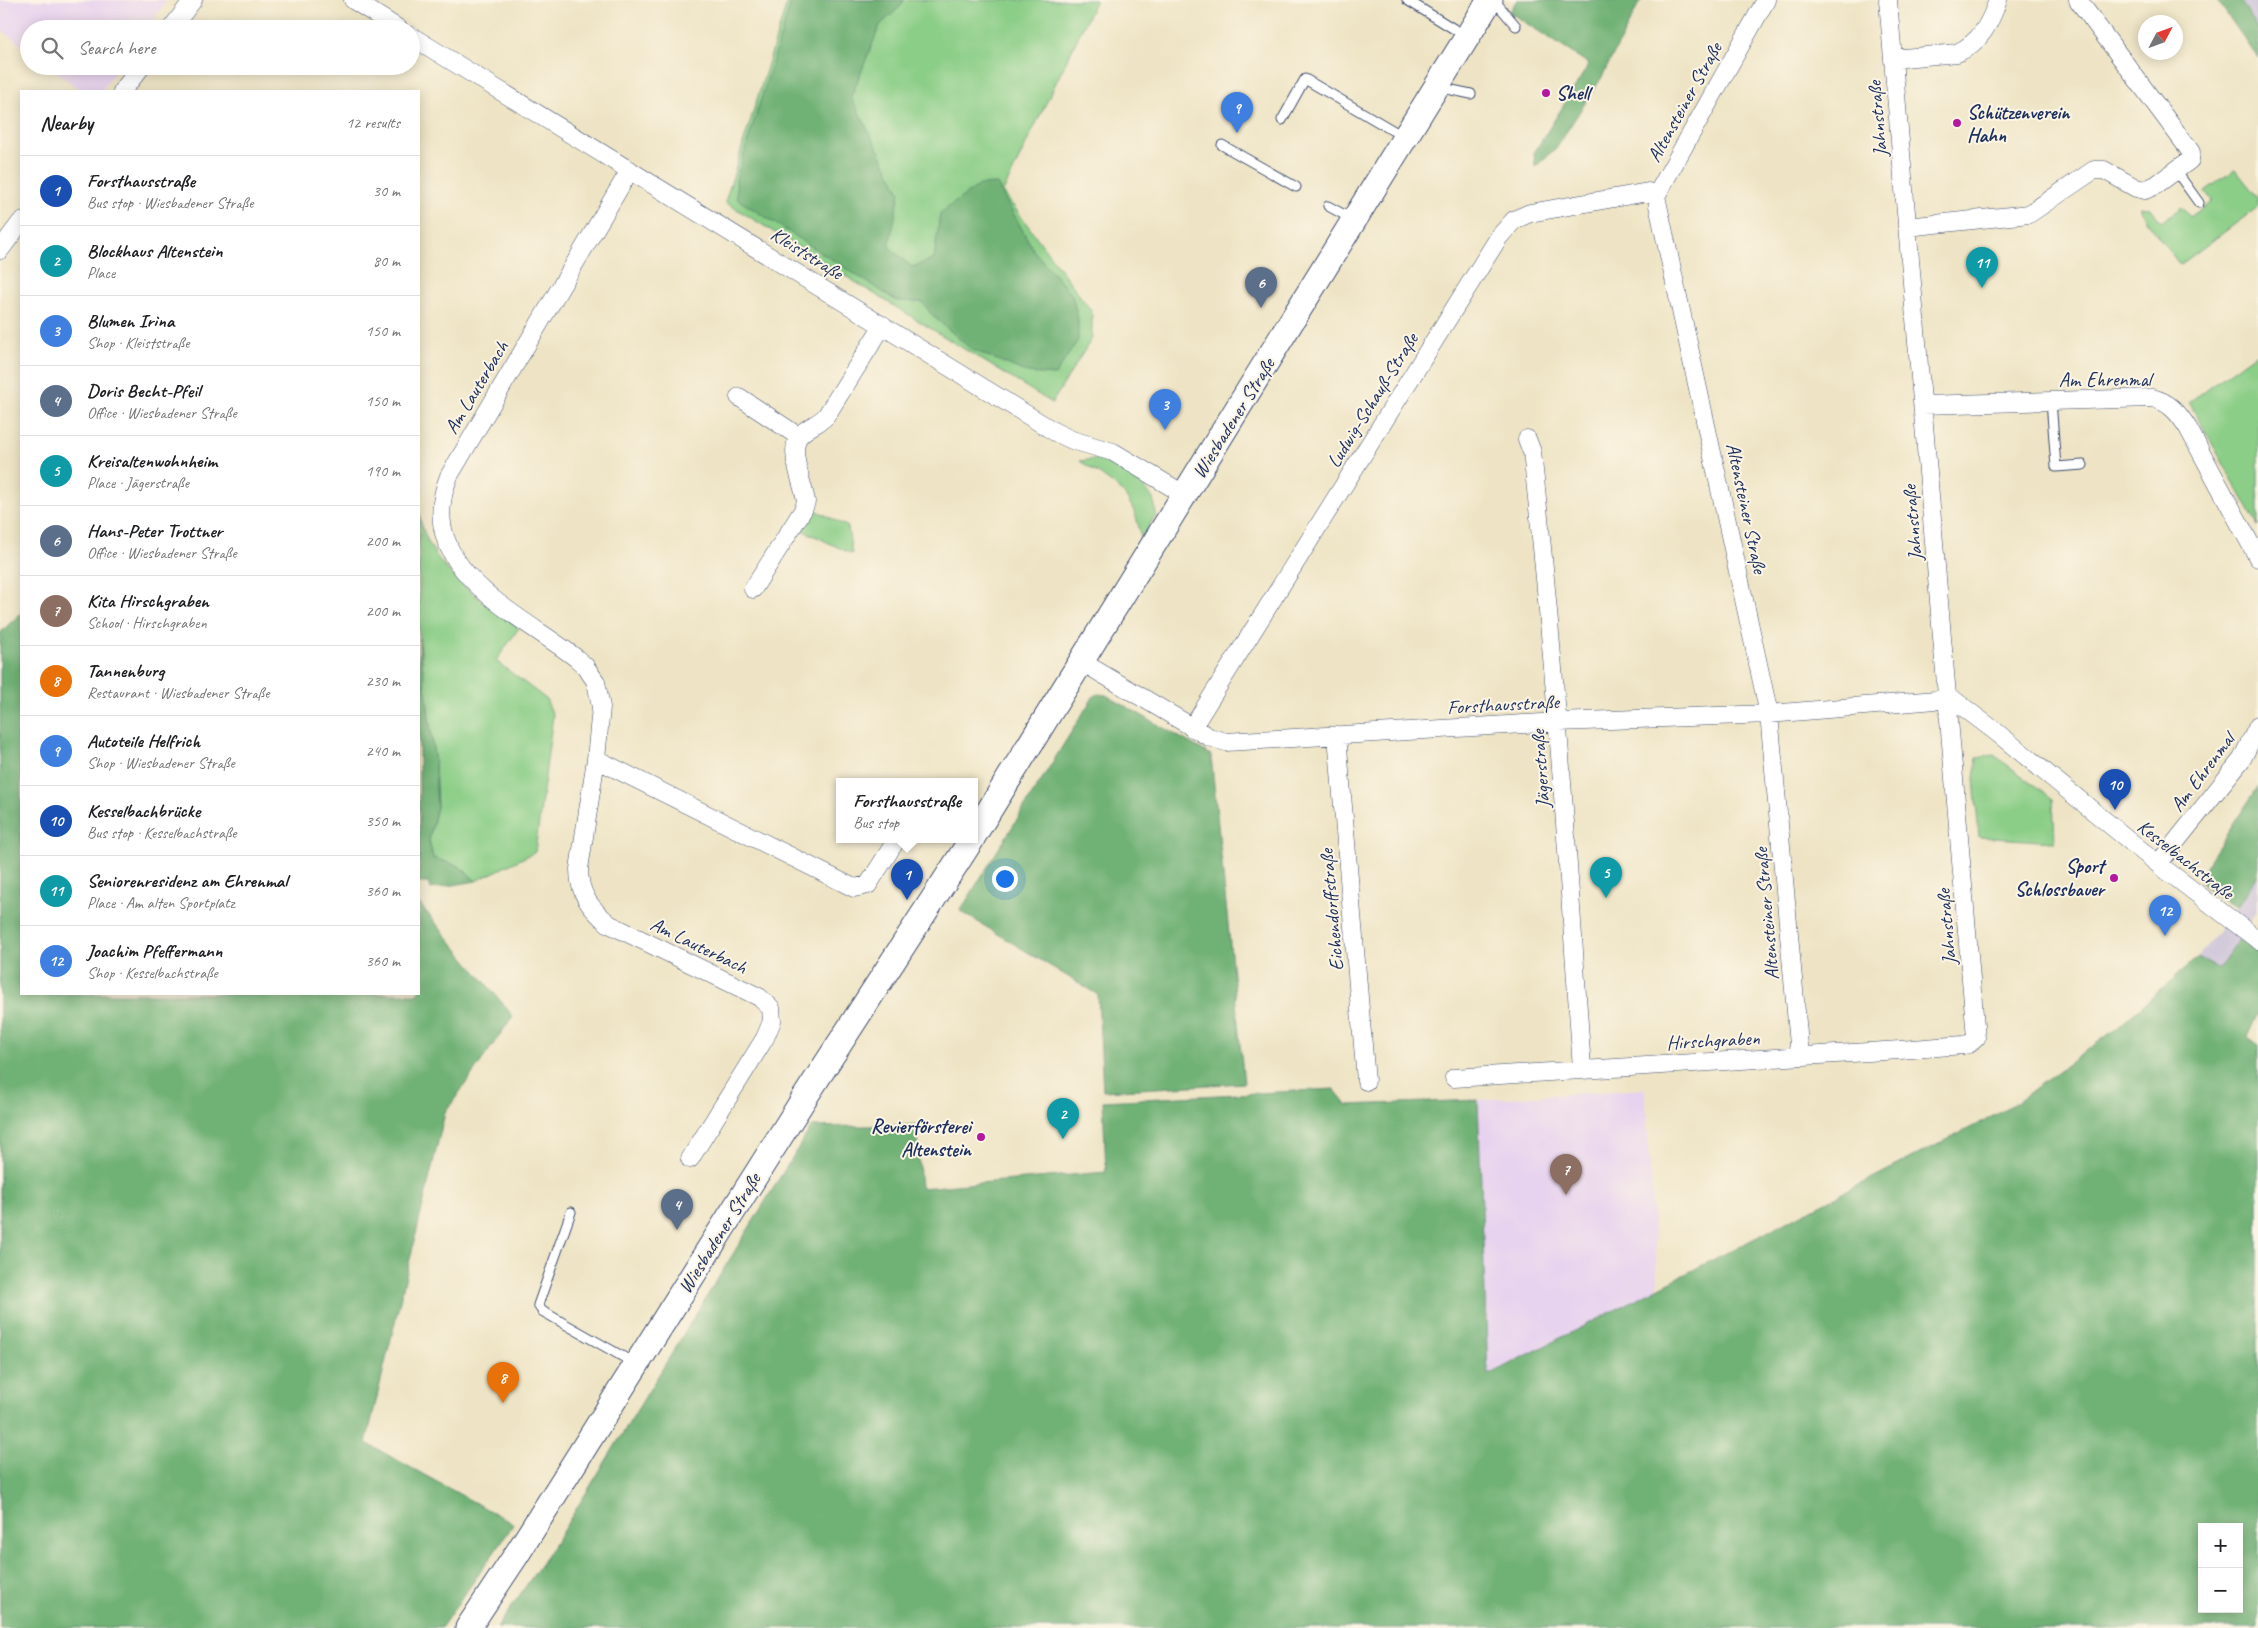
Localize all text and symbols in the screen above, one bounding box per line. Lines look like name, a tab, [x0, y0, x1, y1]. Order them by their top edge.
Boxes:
north arrow	[2138, 15, 2183, 60]
search box	[20, 20, 420, 75]
icon: search	[38, 34, 66, 62]
text: Search here	[78, 36, 155, 60]
street label: Altensteiner Straße	[1641, 37, 1728, 166]
street label: Jahnstraße	[1862, 78, 1893, 159]
place label: Shell	[1556, 81, 1593, 106]
marker: Shell	[1540, 87, 1552, 99]
pin: 9	[1221, 92, 1253, 133]
place label: Schützenverein Hahn	[1967, 100, 2071, 148]
text: Nearby	[40, 110, 93, 136]
text: 12 results	[346, 113, 400, 133]
marker: Schützenverein Hahn	[1951, 117, 1963, 129]
text: Forsthausstraße	[87, 169, 195, 193]
text: 1	[52, 181, 60, 201]
text: 30 m	[373, 181, 400, 201]
text: Bus stop · Wiesbadener Straße	[87, 193, 253, 213]
street label: Kleiststraße	[766, 221, 849, 286]
text: Blockhaus Altenstein	[87, 239, 223, 263]
pin: 11	[1966, 247, 1998, 288]
text: 2	[52, 251, 60, 271]
text: 80 m	[373, 251, 400, 271]
text: Place	[87, 263, 115, 283]
pin: 6	[1245, 267, 1277, 308]
text: Blumen Irina	[87, 309, 174, 333]
text: 3	[52, 321, 60, 341]
text: 150 m	[366, 321, 400, 341]
street label: Ludwig-Schauß-Straße	[1321, 327, 1425, 472]
text: Shop · Kleiststraße	[87, 333, 189, 353]
street label: Am Lauterbach	[439, 335, 515, 438]
street label: Wiesbadener Straße	[1187, 352, 1281, 483]
street label: Am Ehrenmal	[2059, 367, 2155, 392]
text: Doris Becht-Pfeil	[87, 379, 200, 403]
pin: 3	[1149, 389, 1181, 430]
text: 4	[52, 391, 60, 411]
text: 150 m	[366, 391, 400, 411]
text: Office · Wiesbadener Straße	[87, 403, 237, 423]
street label: Altensteiner Straße	[1720, 441, 1773, 577]
text: Kreisaltenwohnheim	[87, 449, 217, 473]
text: 5	[53, 461, 59, 481]
text: 190 m	[366, 461, 400, 481]
text: Place · Jägerstraße	[87, 473, 189, 493]
street label: Jahnstraße	[1897, 482, 1928, 563]
text: Hans-Peter Trottner	[87, 519, 222, 543]
text: 6	[52, 531, 60, 551]
text: 200 m	[366, 531, 400, 551]
text: Office · Wiesbadener Straße	[87, 543, 237, 563]
text: Kita Hirschgraben	[87, 589, 209, 613]
text: 7	[52, 601, 60, 621]
text: 200 m	[366, 601, 400, 621]
text: School · Hirschgraben	[87, 613, 207, 633]
text: Tannenburg	[87, 659, 164, 683]
text: 8	[52, 671, 60, 691]
text: 230 m	[366, 671, 400, 691]
text: Restaurant · Wiesbadener Straße	[87, 683, 269, 703]
street label: Forsthausstraße	[1447, 689, 1561, 720]
street label: Am Ehrenmal	[2165, 725, 2242, 817]
street label: Jägerstraße	[1525, 727, 1556, 810]
text: Autoteile Helfrich	[87, 729, 200, 753]
text: 9	[52, 741, 60, 761]
text: 240 m	[366, 741, 400, 761]
text: Shop · Wiesbadener Straße	[87, 753, 235, 773]
pin: 10	[2099, 769, 2131, 810]
popup	[836, 778, 978, 843]
text: Forsthausstraße	[853, 789, 961, 813]
text: Kesselbachbrücke	[87, 799, 200, 823]
text: 10	[49, 811, 63, 831]
text: 350 m	[366, 811, 400, 831]
text: Bus stop	[853, 813, 899, 833]
street label: Kesselbachstraße	[2132, 814, 2240, 906]
text: Bus stop · Kesselbachstraße	[87, 823, 237, 843]
street label: Altensteiner Straße	[1748, 845, 1785, 981]
street label: Eichendorffstraße	[1314, 847, 1349, 972]
place label: Sport Schlossbauer	[2015, 854, 2107, 902]
pin: 5	[1590, 857, 1622, 898]
pin: 1	[891, 859, 923, 900]
your location	[992, 866, 1018, 892]
text: Seniorenresidenz am Ehrenmal	[87, 869, 287, 893]
marker: Sport Schlossbauer	[2108, 872, 2120, 884]
text: 11	[49, 881, 63, 901]
text: 360 m	[366, 881, 400, 901]
street label: Jahnstraße	[1931, 886, 1962, 967]
text: Place · Am alten Sportplatz	[87, 893, 235, 913]
pin: 12	[2149, 895, 2181, 936]
street label: Am Lauterbach	[646, 911, 752, 980]
text: Joachim Pfeffermann	[87, 939, 222, 963]
text: 12	[49, 951, 63, 971]
text: 360 m	[366, 951, 400, 971]
text: Shop · Kesselbachstraße	[87, 963, 218, 983]
street label: Hirschgraben	[1666, 1026, 1761, 1055]
pin: 2	[1047, 1098, 1079, 1139]
place label: Revierförsterei Altenstein	[871, 1114, 974, 1162]
marker: Revierförsterei Altenstein	[975, 1131, 987, 1143]
pin: 7	[1550, 1154, 1582, 1195]
street label: Wiesbadener Straße	[673, 1167, 767, 1298]
pin: 4	[661, 1189, 693, 1230]
pin: 8	[487, 1362, 519, 1403]
map controls	[2198, 1523, 2243, 1613]
button: +	[2198, 1523, 2243, 1568]
button: −	[2198, 1568, 2243, 1613]

